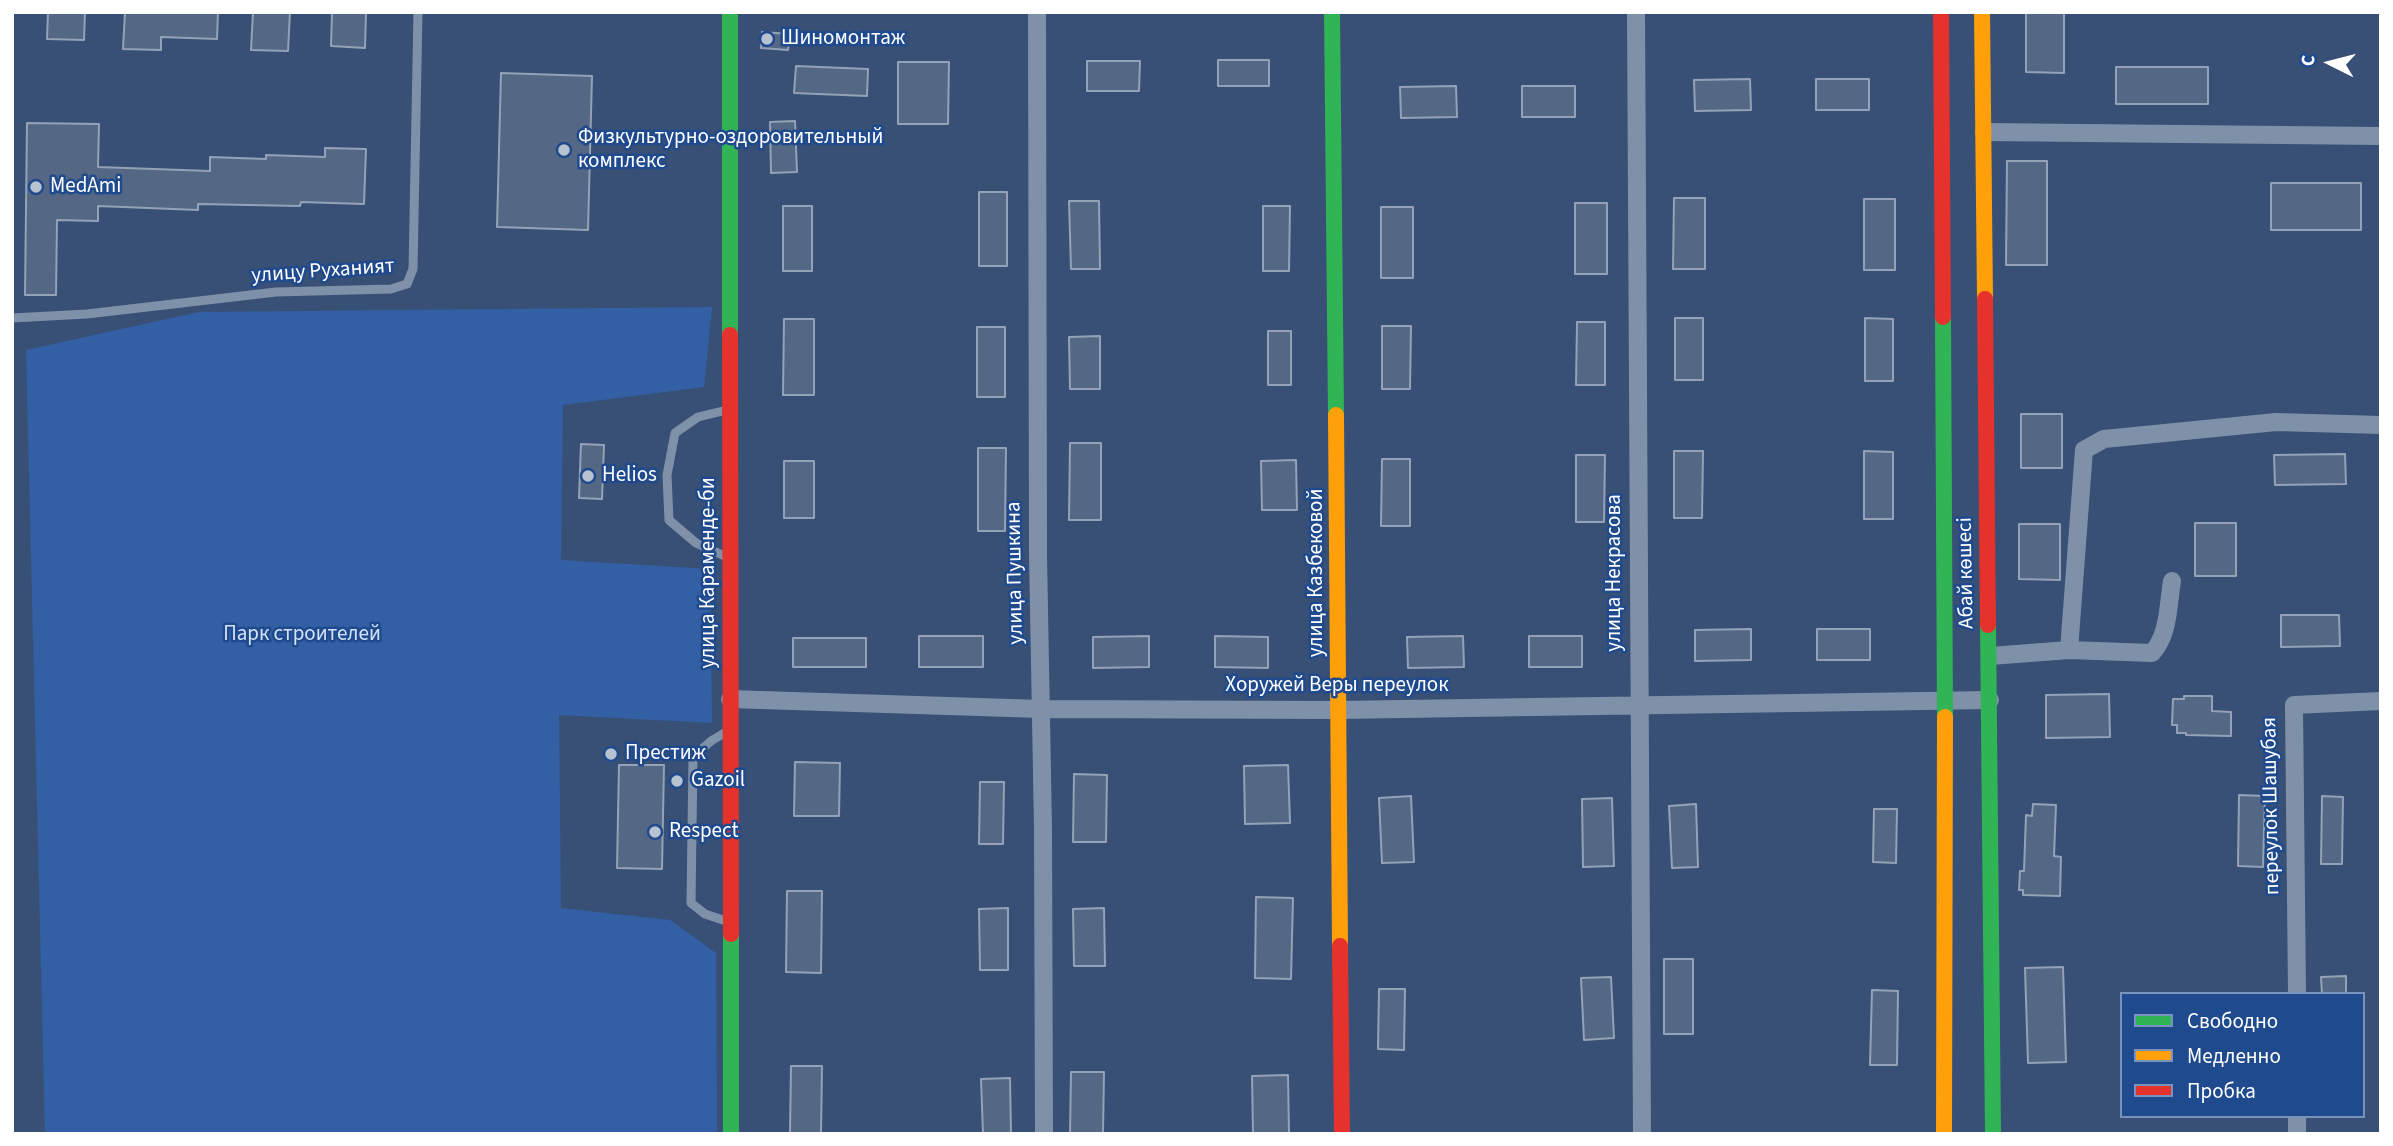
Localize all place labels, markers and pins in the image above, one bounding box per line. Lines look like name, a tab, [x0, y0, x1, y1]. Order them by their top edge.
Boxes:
place label: Шиномонтаж	[781, 26, 905, 52]
marker: Шиномонтаж	[759, 31, 775, 47]
place label: Физкультурно-оздоровительный комплекс	[578, 125, 883, 175]
marker: Физкультурно-оздоровительный комплекс	[556, 142, 572, 158]
place label: MedAmi	[50, 174, 121, 200]
marker: MedAmi	[28, 179, 44, 195]
place label: Helios	[602, 463, 657, 489]
marker: Helios	[580, 468, 596, 484]
place label: Престиж	[625, 741, 706, 767]
marker: Престиж	[603, 746, 619, 762]
place label: Gazoil	[691, 768, 745, 794]
marker: Gazoil	[669, 773, 685, 789]
place label: Respect	[669, 819, 738, 845]
marker: Respect	[647, 824, 663, 840]

